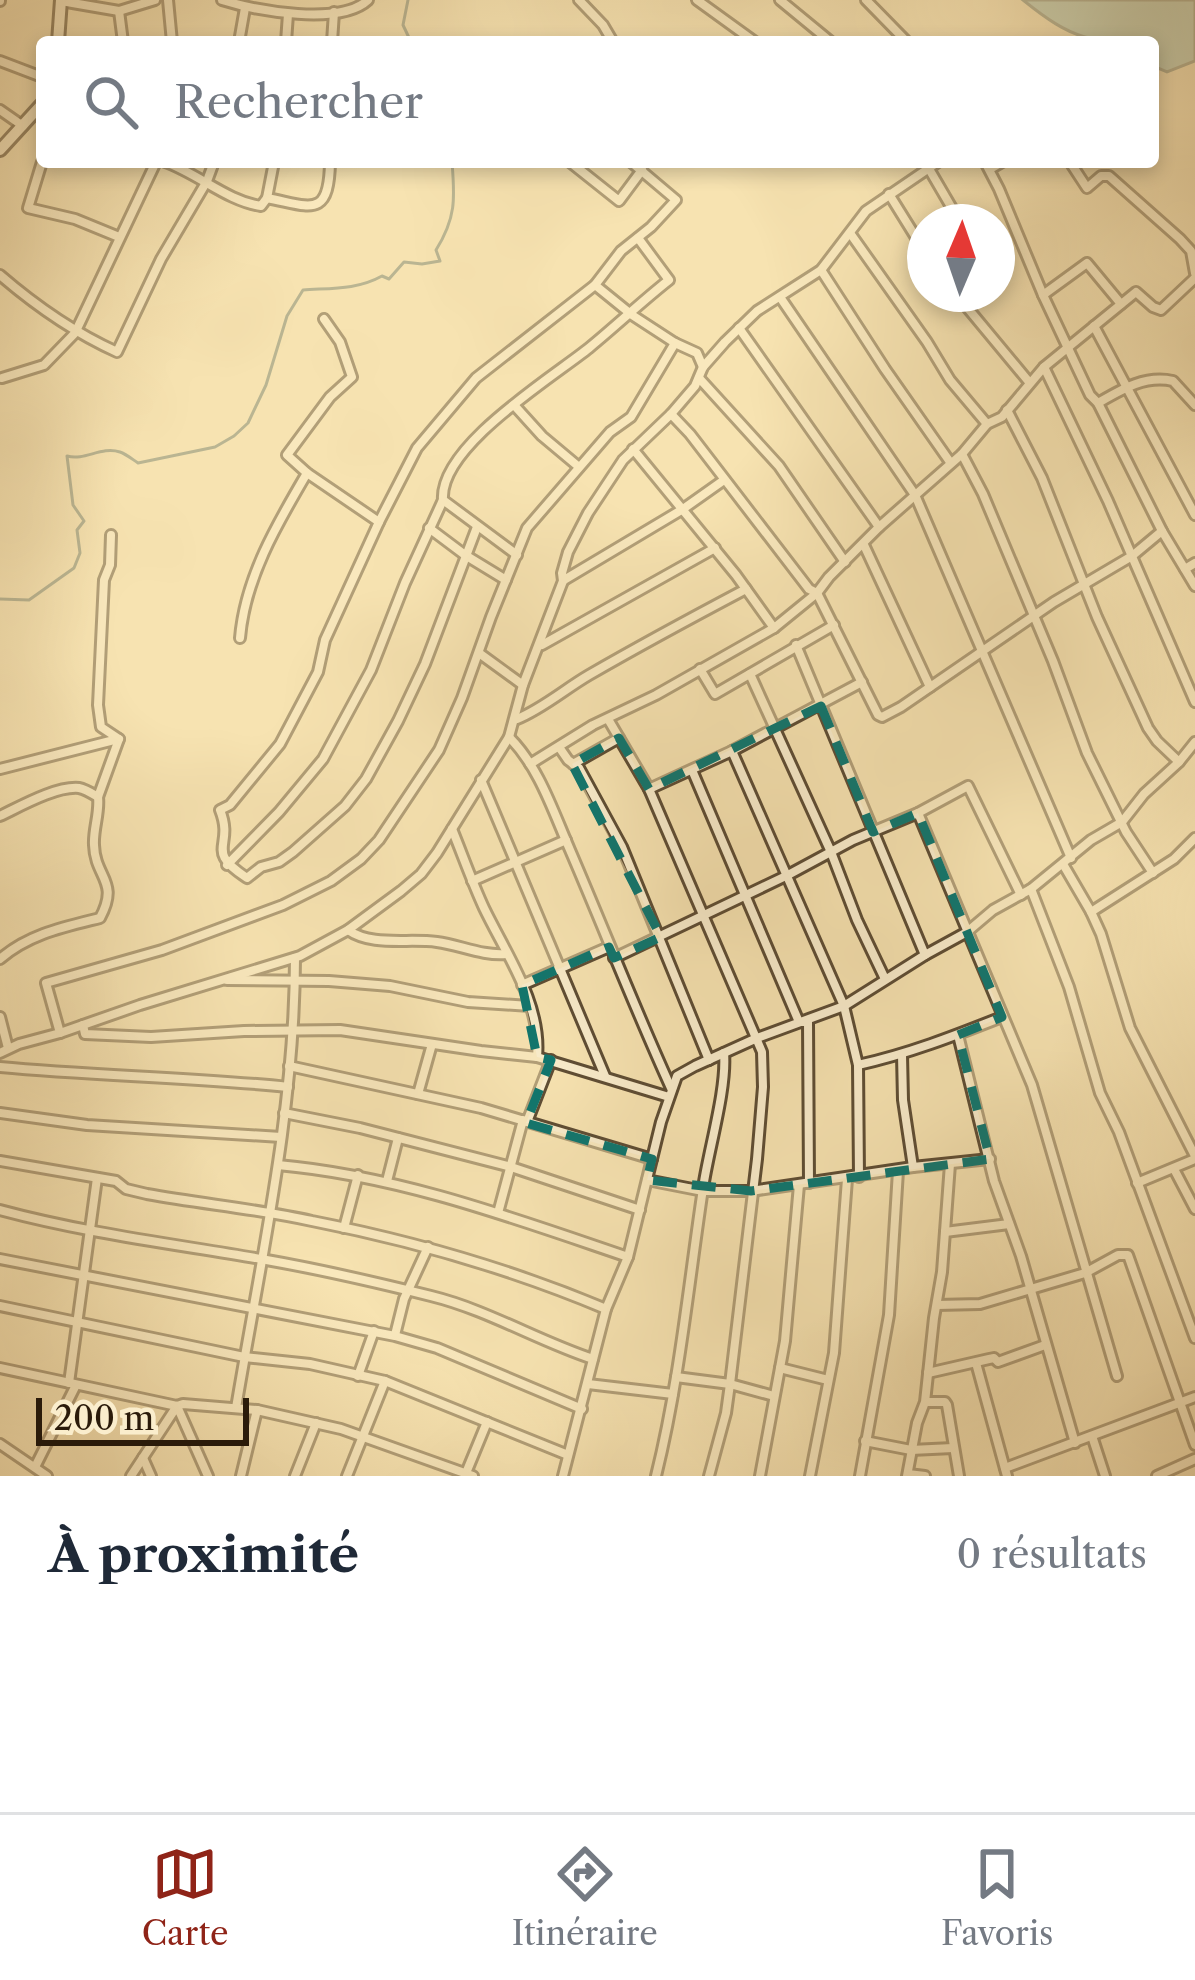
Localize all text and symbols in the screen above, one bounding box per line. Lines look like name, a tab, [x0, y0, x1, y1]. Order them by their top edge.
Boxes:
search box	[36, 36, 1159, 168]
icon: search	[78, 69, 144, 135]
text: Rechercher	[174, 74, 423, 130]
north arrow	[907, 204, 1015, 312]
scale bar	[36, 1392, 249, 1445]
text: 200 m	[54, 1398, 154, 1439]
text: À proximité	[48, 1523, 359, 1585]
text: 0 résultats	[956, 1530, 1147, 1578]
tab: Carte	[142, 1841, 229, 1954]
tab: Itinéraire	[512, 1841, 658, 1954]
tab: Favoris	[941, 1841, 1053, 1954]

